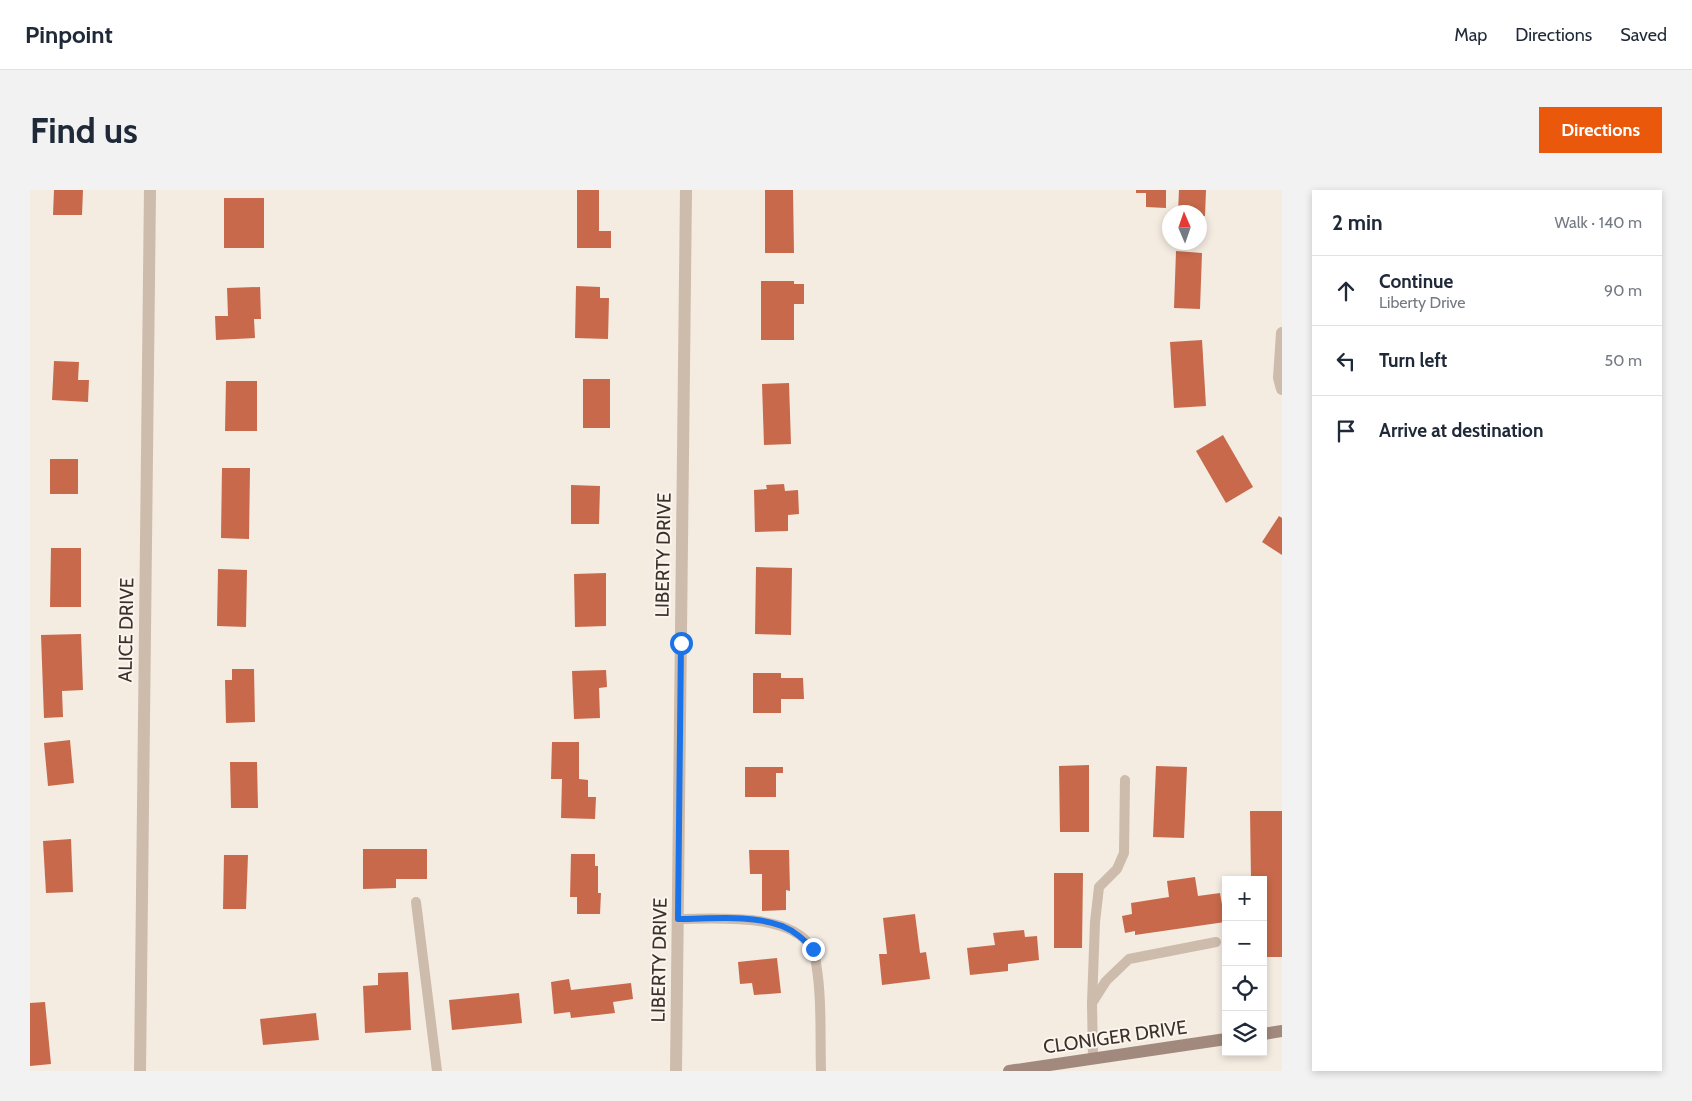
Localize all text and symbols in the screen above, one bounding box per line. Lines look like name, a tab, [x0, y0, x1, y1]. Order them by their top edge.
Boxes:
text: Pinpoint	[25, 20, 113, 49]
text: Map	[1454, 24, 1487, 46]
text: Directions	[1515, 24, 1592, 46]
text: Saved	[1620, 24, 1667, 46]
button: Directions	[1539, 107, 1662, 153]
text: Find us	[30, 109, 138, 152]
north arrow	[1162, 205, 1207, 250]
text: 2 min	[1332, 210, 1383, 235]
text: Walk · 140 m	[1555, 213, 1642, 232]
text: Continue	[1379, 270, 1453, 293]
icon: ahead	[1332, 277, 1360, 305]
text: 90 m	[1604, 281, 1642, 300]
text: Liberty Drive	[1379, 293, 1466, 312]
icon: left	[1332, 347, 1360, 375]
text: Turn left	[1379, 349, 1447, 372]
text: 50 m	[1605, 351, 1642, 370]
icon: arrive	[1332, 417, 1360, 445]
text: Arrive at destination	[1379, 419, 1543, 442]
street label: LIBERTY DRIVE	[650, 492, 676, 618]
street label: ALICE DRIVE	[114, 577, 138, 683]
route start	[670, 632, 693, 655]
map controls	[1222, 876, 1267, 1056]
button: +	[1222, 876, 1267, 921]
street label: LIBERTY DRIVE	[646, 897, 672, 1023]
button: −	[1222, 921, 1267, 966]
route end	[802, 938, 825, 961]
button: locate	[1222, 966, 1267, 1011]
button: layers	[1222, 1011, 1267, 1056]
street label: CLONIGER DRIVE	[1042, 1016, 1188, 1058]

